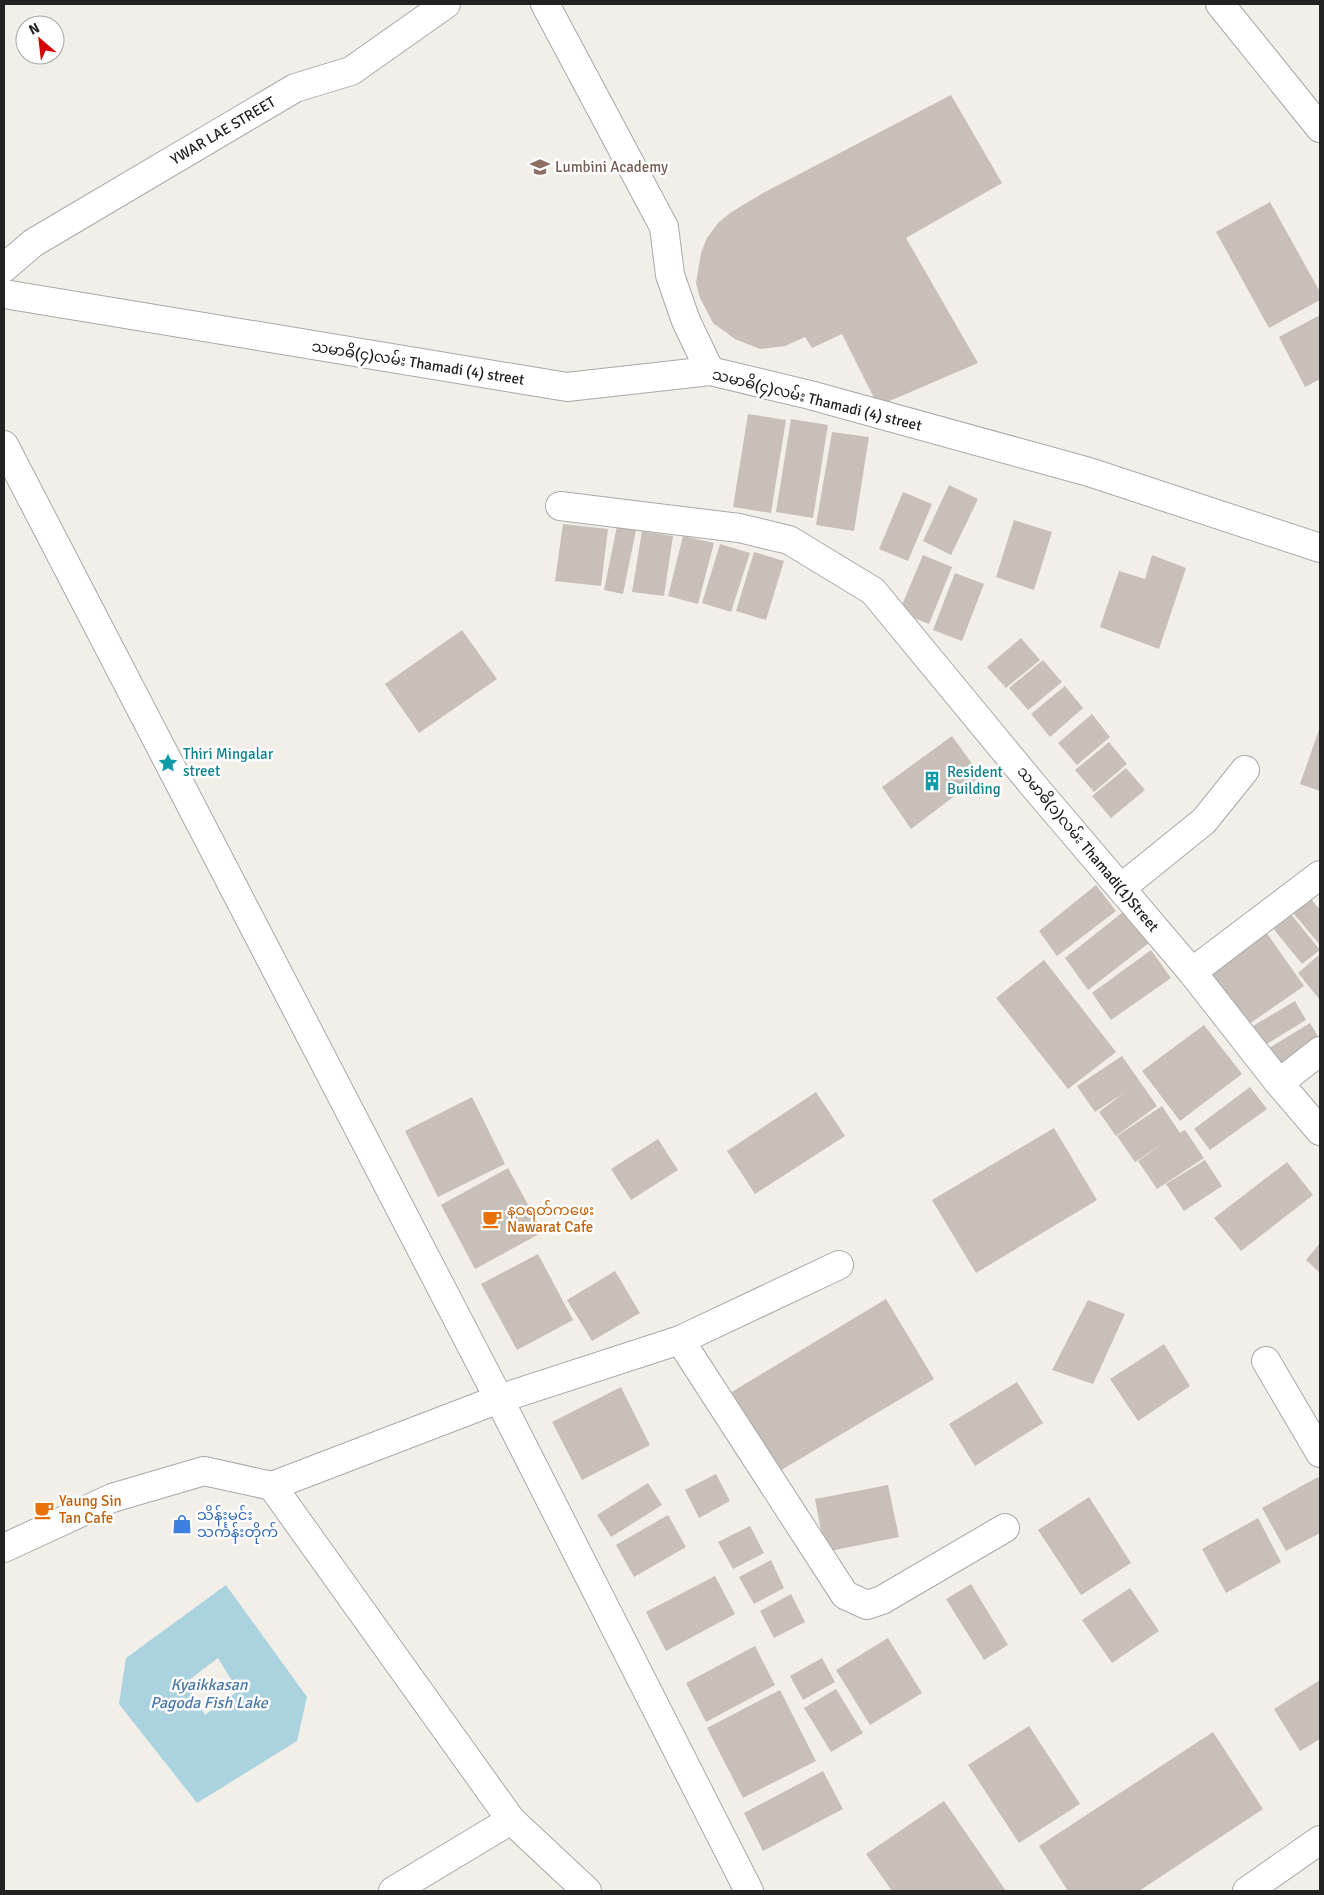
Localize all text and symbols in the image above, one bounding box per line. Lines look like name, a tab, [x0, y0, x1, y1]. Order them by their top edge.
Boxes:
north arrow	[15, 15, 65, 65]
text: N	[26, 19, 42, 39]
street label: YWAR LAE STREET	[167, 92, 279, 169]
school or university icon: Lumbini Academy	[529, 156, 551, 178]
place label: Lumbini Academy	[555, 158, 668, 176]
street label: သမာဓိ(၄)လမ်း Thamadi (4) street	[310, 336, 526, 392]
street label: သမာဓိ(၄)လမ်း Thamadi (4) street	[710, 364, 924, 438]
place label: Thiri Mingalar street	[183, 745, 274, 780]
place icon: Thiri Mingalar street	[157, 752, 179, 774]
street label: သမာဓိ(၁)လမ်း Thamadi(1)Street	[1013, 762, 1163, 935]
place label: Resident Building	[947, 763, 1003, 798]
building icon: Resident Building	[921, 770, 943, 792]
place label: နဝရတ်ကဖေး Nawarat Cafe	[507, 1200, 594, 1236]
cafe icon: နဝရတ်ကဖေး Nawarat Cafe	[481, 1208, 503, 1230]
place label: Yaung Sin Tan Cafe	[59, 1492, 122, 1527]
cafe icon: Yaung Sin Tan Cafe	[33, 1499, 55, 1521]
place label: သိန်းမင်း သင်္ကန်းတိုက်	[197, 1505, 278, 1544]
shop icon: သိန်းမင်း သင်္ကန်းတိုက်	[171, 1513, 193, 1535]
water label: Kyaikkasan Pagoda Fish Lake	[150, 1675, 269, 1713]

